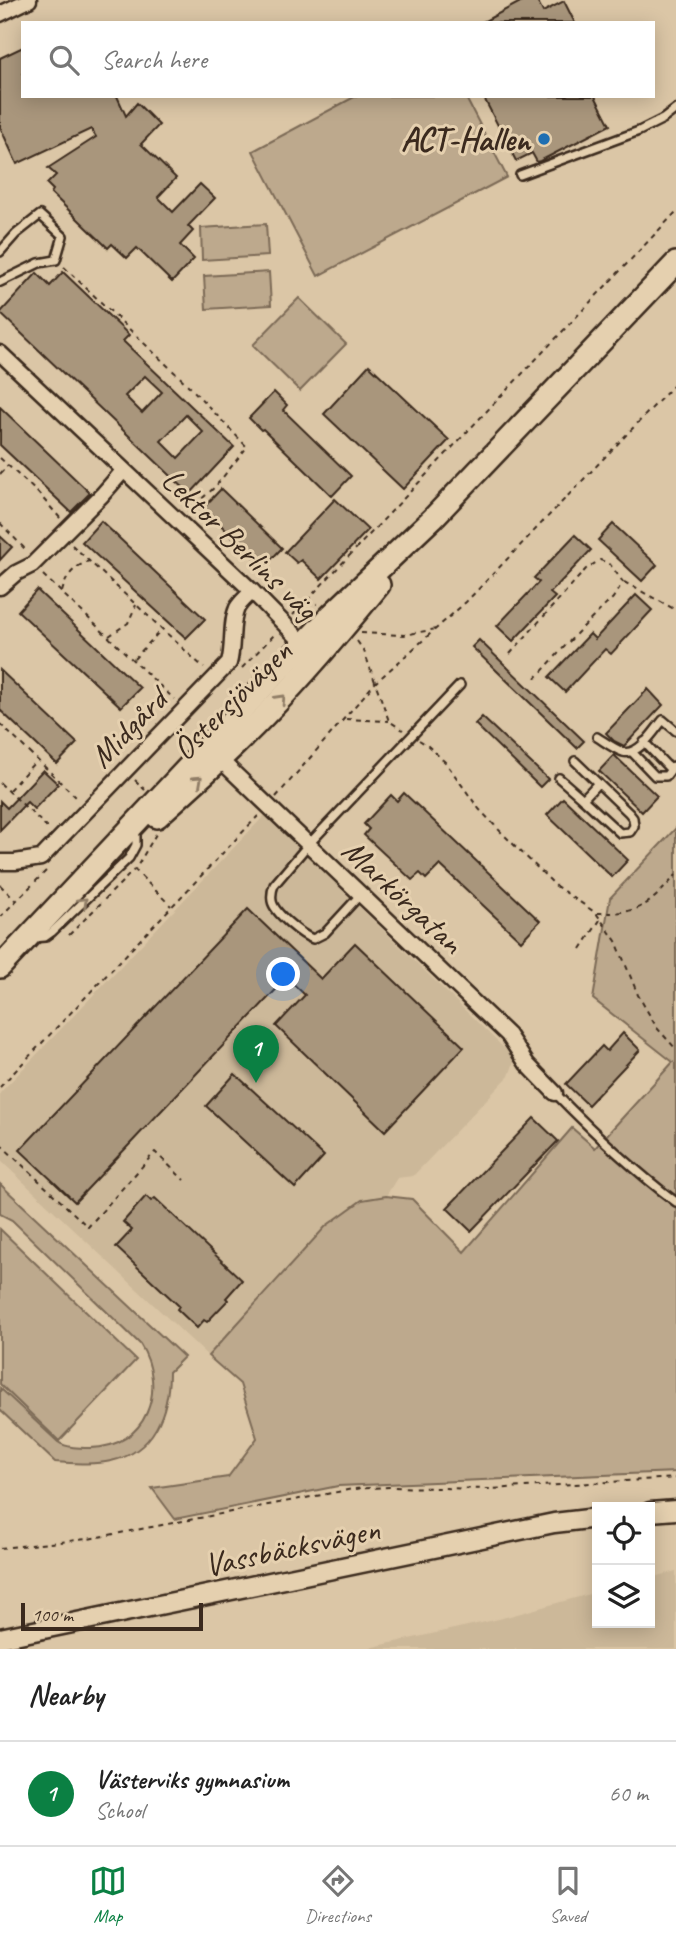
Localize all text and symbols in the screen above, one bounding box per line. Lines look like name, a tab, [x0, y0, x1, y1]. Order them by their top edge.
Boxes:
search box	[21, 21, 655, 98]
icon: search	[45, 41, 83, 79]
text: Search here	[101, 43, 207, 76]
place label: ACT-Hallen	[401, 118, 532, 160]
marker: ACT-Hallen	[536, 131, 552, 147]
street label: Lektor Berlins väg	[153, 459, 328, 630]
street label: Östersjövägen	[163, 631, 301, 769]
street label: Midgård	[80, 676, 179, 776]
one-way arrow	[273, 694, 285, 707]
one-way arrow	[190, 776, 203, 788]
street label: Markörgatan	[334, 829, 473, 964]
one-way arrow	[75, 898, 88, 911]
your location	[266, 957, 300, 991]
pin: 1	[233, 1025, 279, 1083]
map controls	[592, 1502, 655, 1628]
button: locate	[592, 1502, 655, 1565]
street label: Vassbäcksvägen	[201, 1508, 384, 1586]
button: layers	[592, 1565, 655, 1628]
scale bar	[21, 1600, 203, 1632]
text: 100 m	[32, 1603, 73, 1627]
text: Nearby	[28, 1676, 104, 1714]
text: Västerviks gymnasium	[95, 1763, 289, 1796]
text: 1	[46, 1779, 56, 1808]
text: 60 m	[609, 1779, 648, 1808]
text: School	[95, 1796, 144, 1825]
tab: Map	[89, 1862, 127, 1928]
tab: Directions	[305, 1862, 371, 1928]
tab: Saved	[549, 1862, 587, 1928]

